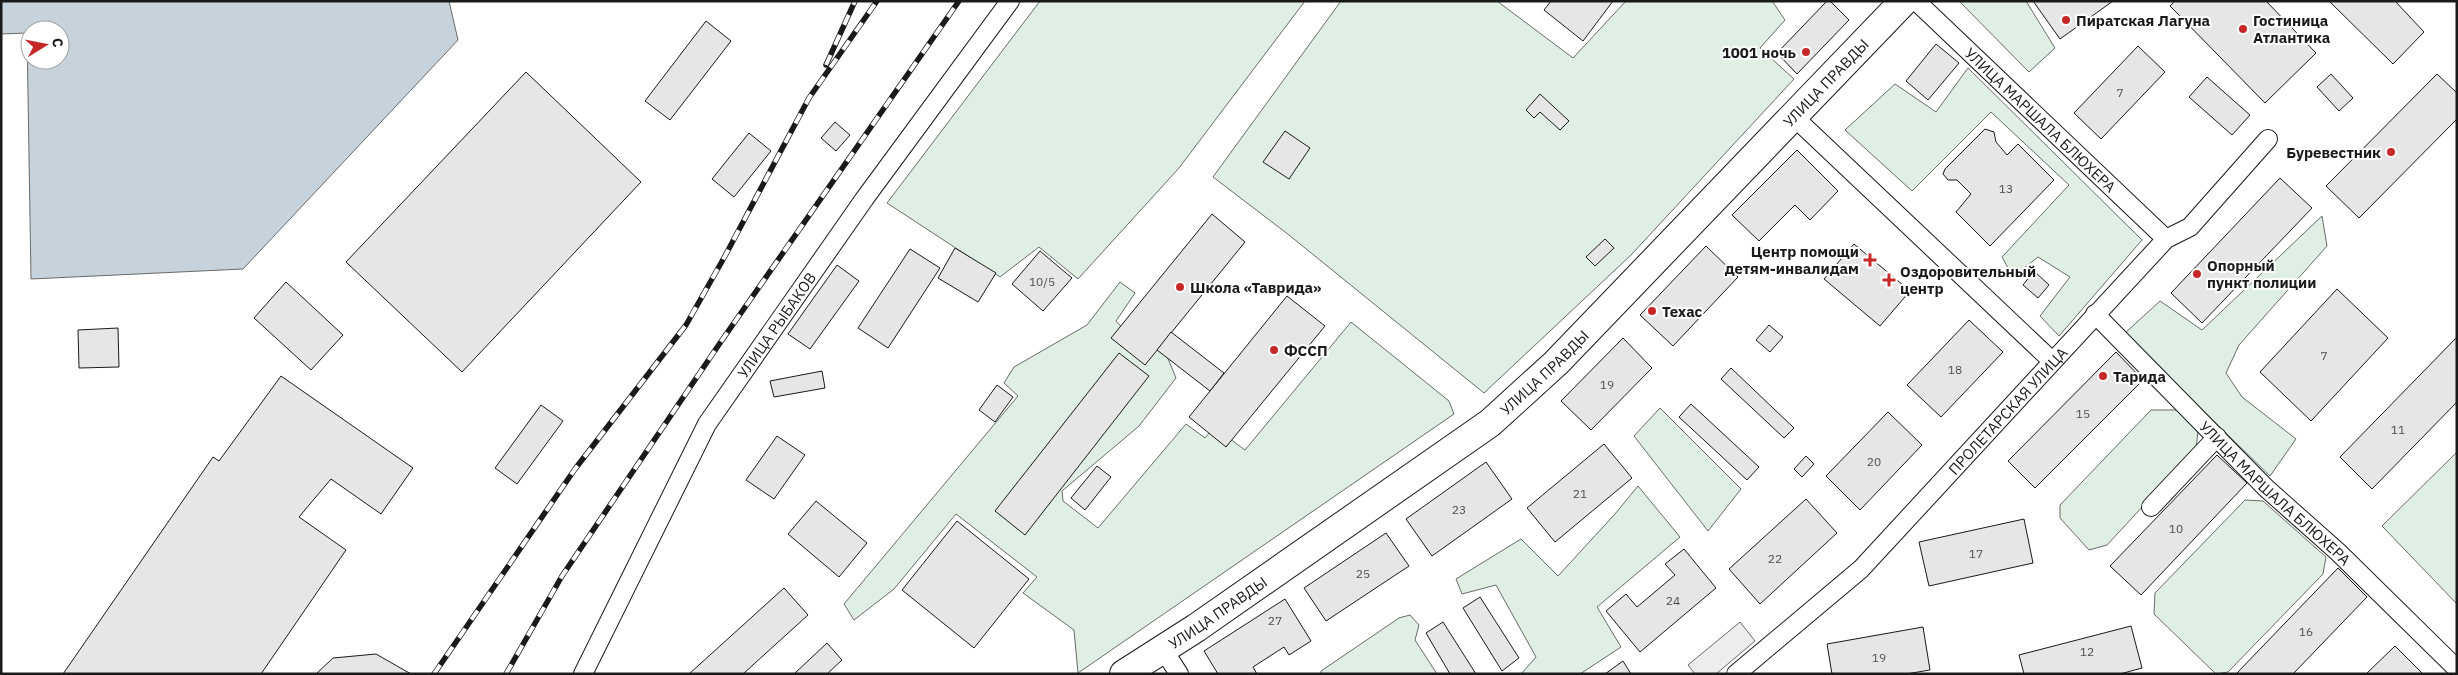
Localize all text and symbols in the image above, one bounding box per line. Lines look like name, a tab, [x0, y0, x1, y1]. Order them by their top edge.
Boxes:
place label: Пиратская Лагуна	[2076, 11, 2211, 30]
place label: Гостиница Атлантика	[2253, 11, 2331, 47]
marker: Пиратская Лагуна	[2060, 14, 2072, 26]
north arrow	[20, 20, 70, 70]
marker: Гостиница Атлантика	[2237, 23, 2249, 35]
street label: УЛИЦА ПРАВДЫ	[1779, 34, 1872, 131]
text: С	[48, 37, 67, 49]
place label: 1001 ночь	[1722, 43, 1797, 62]
street label: УЛИЦА МАРШАЛА БЛЮХЕРА	[1961, 43, 2120, 196]
marker: 1001 ночь	[1800, 46, 1812, 58]
house number: 7	[2116, 85, 2124, 100]
place label: Буревестник	[2286, 143, 2381, 162]
marker: Буревестник	[2385, 146, 2397, 158]
house number: 13	[1999, 181, 2013, 196]
place label: Центр помощи детям-инвалидам	[1725, 242, 1859, 278]
marker: Центр помощи детям-инвалидам	[1863, 253, 1877, 267]
place label: Опорный пункт полиции	[2207, 256, 2316, 292]
place label: Оздоровительный центр	[1900, 262, 2036, 298]
street label: УЛИЦА РЫБАКОВ	[733, 268, 820, 381]
marker: Опорный пункт полиции	[2191, 268, 2203, 280]
marker: Оздоровительный центр	[1882, 273, 1896, 287]
house number: 10/5	[1029, 274, 1055, 289]
place label: Школа «Таврида»	[1190, 278, 1321, 297]
marker: Школа «Таврида»	[1174, 281, 1186, 293]
place label: Техас	[1662, 302, 1703, 321]
marker: Техас	[1646, 305, 1658, 317]
street label: УЛИЦА ПРАВДЫ	[1496, 326, 1592, 419]
place label: ФССП	[1284, 341, 1328, 360]
street label: ПРОЛЕТАРСКАЯ УЛИЦА	[1944, 343, 2071, 478]
marker: ФССП	[1268, 344, 1280, 356]
house number: 7	[2320, 348, 2328, 363]
house number: 18	[1948, 362, 1962, 377]
place label: Тарида	[2113, 367, 2166, 386]
marker: Тарида	[2097, 370, 2109, 382]
house number: 19	[1600, 377, 1614, 392]
house number: 15	[2076, 406, 2090, 421]
street label: УЛИЦА МАРШАЛА БЛЮХЕРА	[2196, 417, 2355, 569]
house number: 11	[2391, 422, 2405, 437]
house number: 20	[1867, 454, 1881, 469]
house number: 21	[1573, 486, 1587, 501]
house number: 23	[1452, 502, 1466, 517]
house number: 10	[2169, 521, 2183, 536]
house number: 17	[1969, 546, 1983, 561]
house number: 22	[1768, 551, 1782, 566]
house number: 25	[1356, 566, 1370, 581]
street label: УЛИЦА ПРАВДЫ	[1165, 572, 1271, 653]
house number: 24	[1666, 593, 1680, 608]
house number: 27	[1268, 613, 1282, 628]
house number: 16	[2299, 624, 2313, 639]
house number: 12	[2080, 644, 2094, 659]
house number: 19	[1872, 650, 1886, 665]

